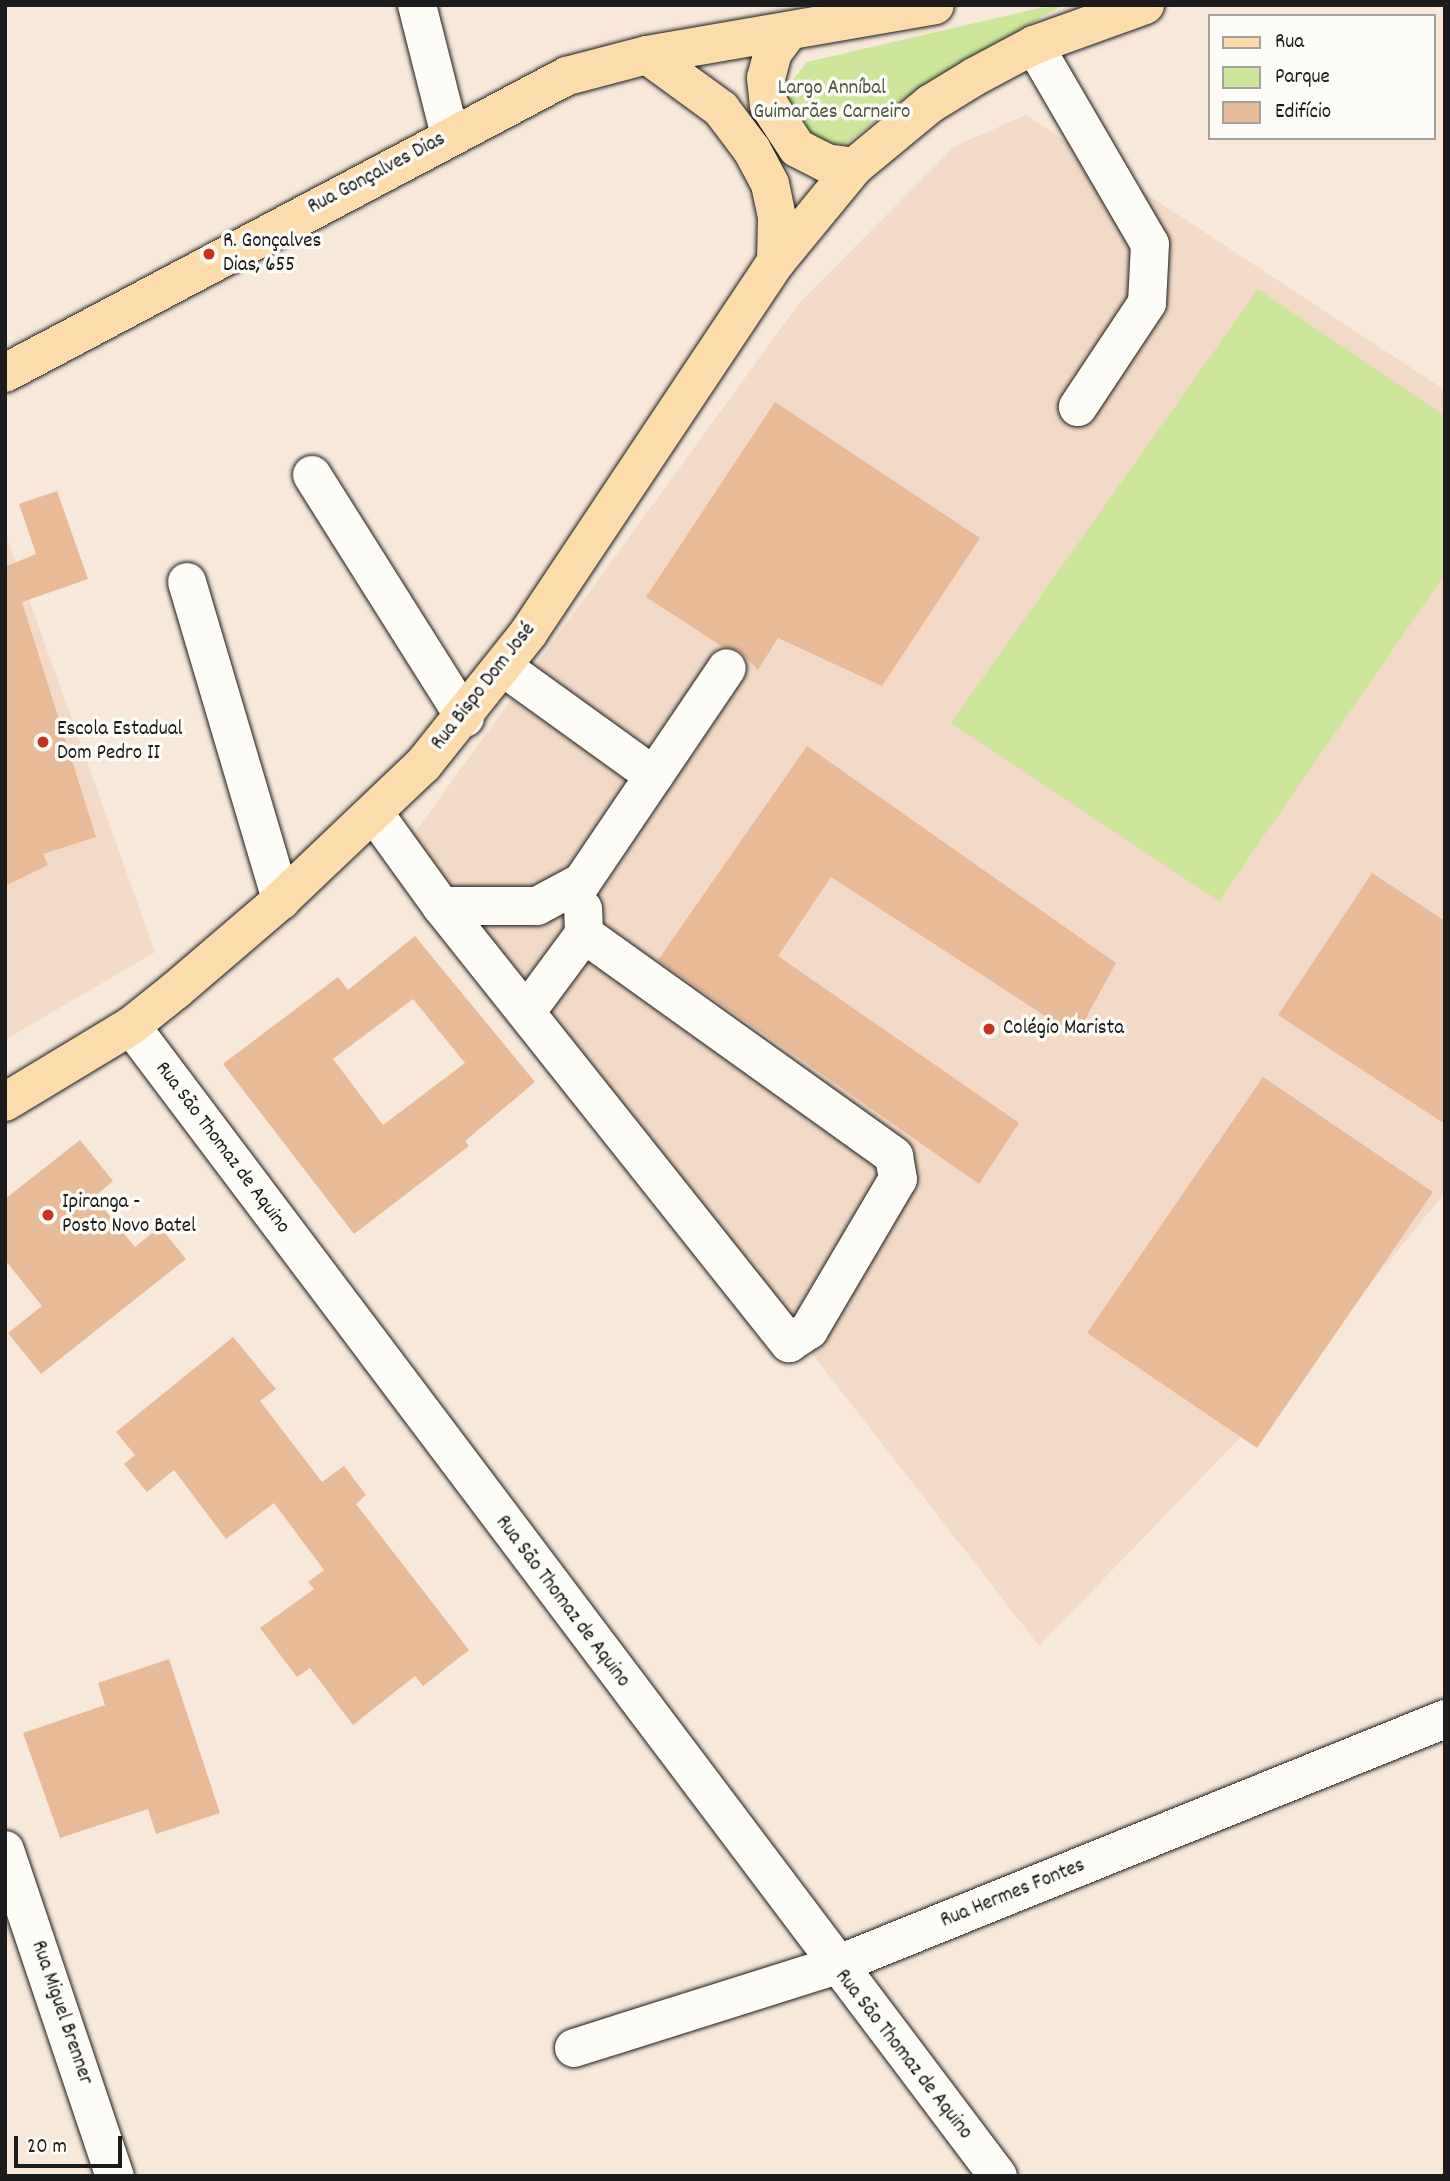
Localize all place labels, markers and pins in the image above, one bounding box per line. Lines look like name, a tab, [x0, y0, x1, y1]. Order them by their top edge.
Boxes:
place label: R. Gonçalves Dias, 655	[223, 229, 321, 279]
marker: R. Gonçalves Dias, 655	[201, 246, 217, 262]
place label: Escola Estadual Dom Pedro II	[57, 717, 183, 767]
marker: Escola Estadual Dom Pedro II	[35, 734, 51, 750]
place label: Colégio Marista	[1003, 1016, 1124, 1042]
marker: Colégio Marista	[981, 1021, 997, 1037]
place label: Ipiranga - Posto Novo Batel	[62, 1190, 196, 1240]
marker: Ipiranga - Posto Novo Batel	[40, 1207, 56, 1223]

